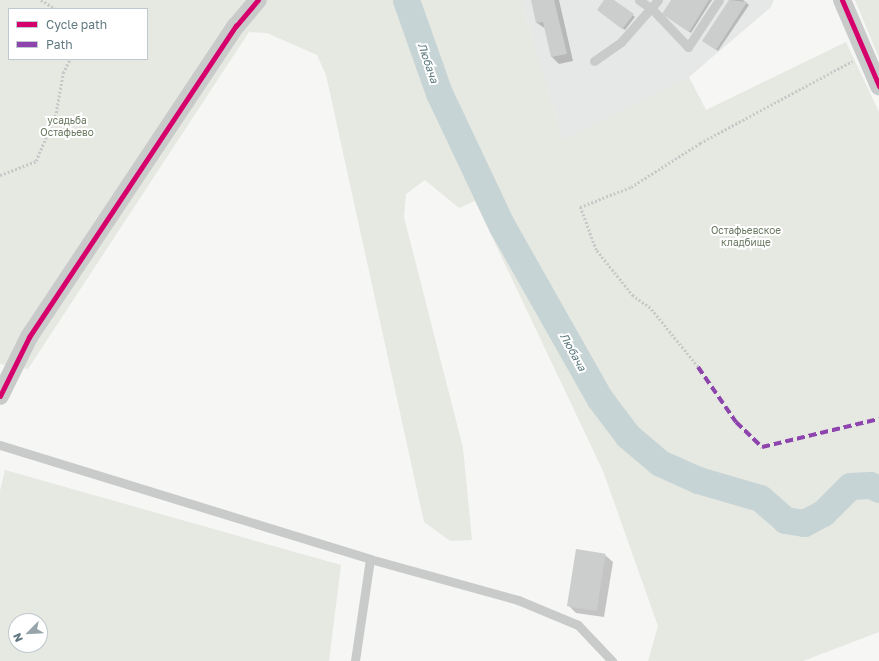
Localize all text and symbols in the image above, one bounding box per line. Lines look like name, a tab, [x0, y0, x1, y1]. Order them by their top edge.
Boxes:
legend	[8, 8, 148, 60]
text: Cycle path	[46, 17, 107, 32]
text: Path	[46, 37, 73, 52]
water label: Любача	[415, 41, 441, 85]
park label: усадьба Остафьево	[40, 114, 94, 138]
park label: Остафьевское кладбище	[711, 224, 781, 248]
water label: Любача	[557, 331, 589, 373]
north arrow	[8, 613, 48, 653]
text: N	[10, 631, 25, 644]

